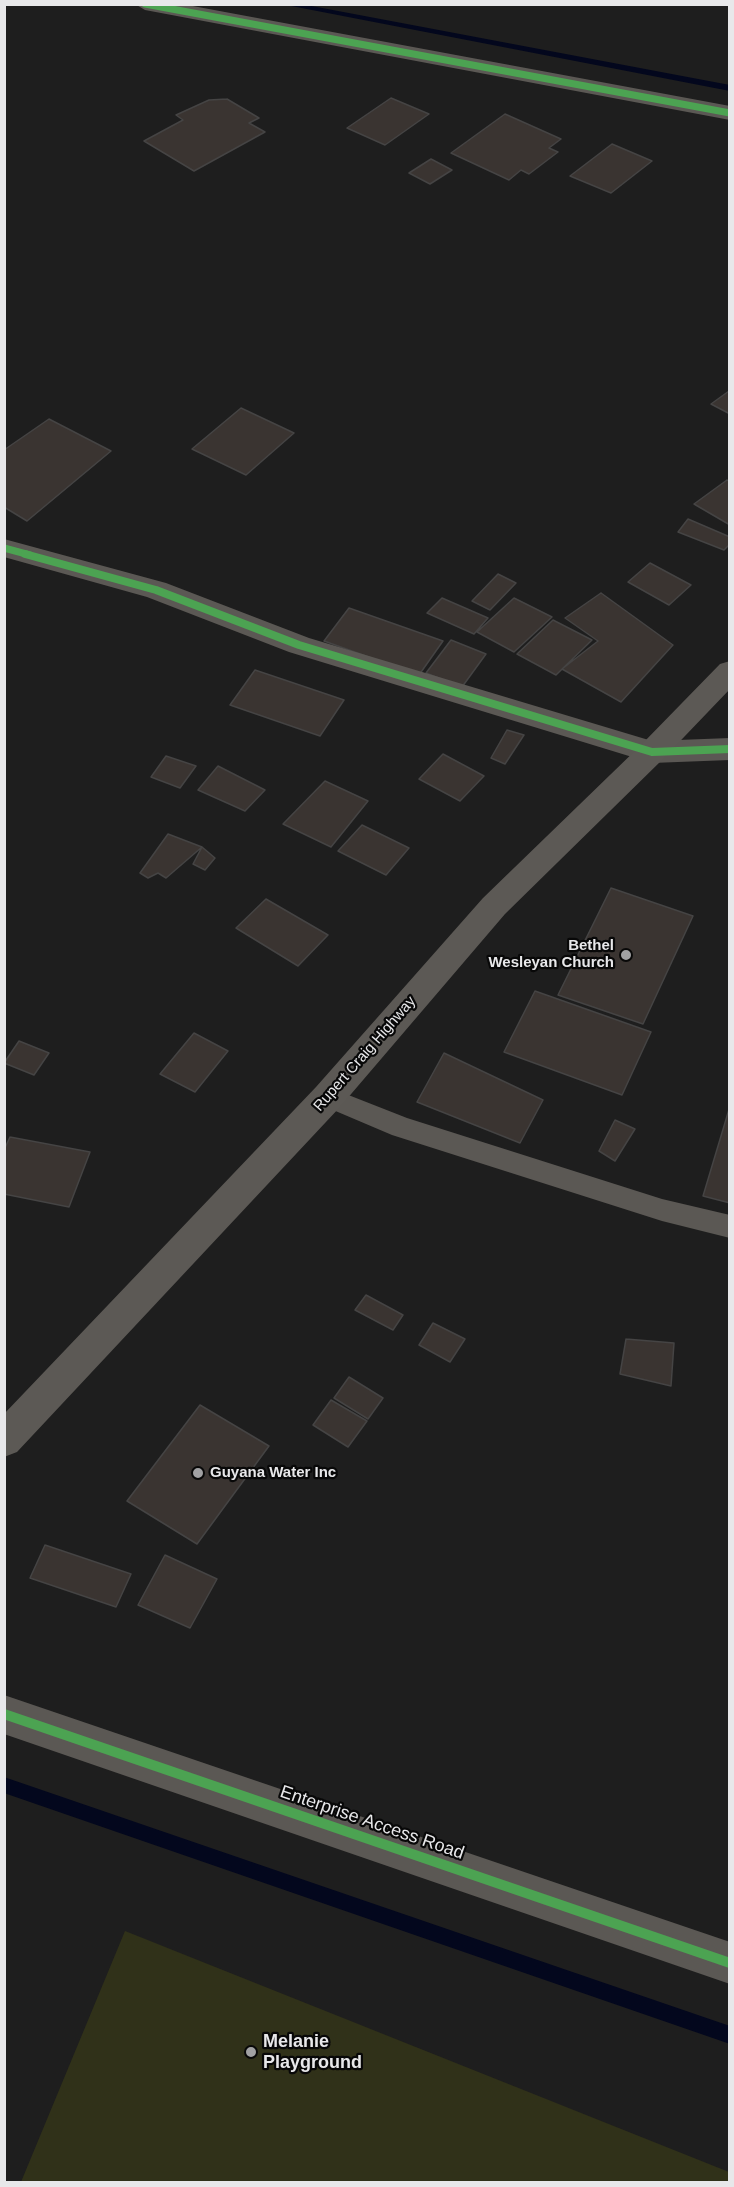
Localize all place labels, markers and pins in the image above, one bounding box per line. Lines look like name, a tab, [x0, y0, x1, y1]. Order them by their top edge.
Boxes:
place label: Bethel Wesleyan Church	[488, 937, 614, 972]
marker: Bethel Wesleyan Church	[619, 948, 633, 962]
place label: Guyana Water Inc	[210, 1464, 336, 1482]
marker: Guyana Water Inc	[191, 1466, 205, 1480]
place label: Melanie Playground	[263, 2031, 362, 2074]
marker: Melanie Playground	[244, 2045, 258, 2059]

